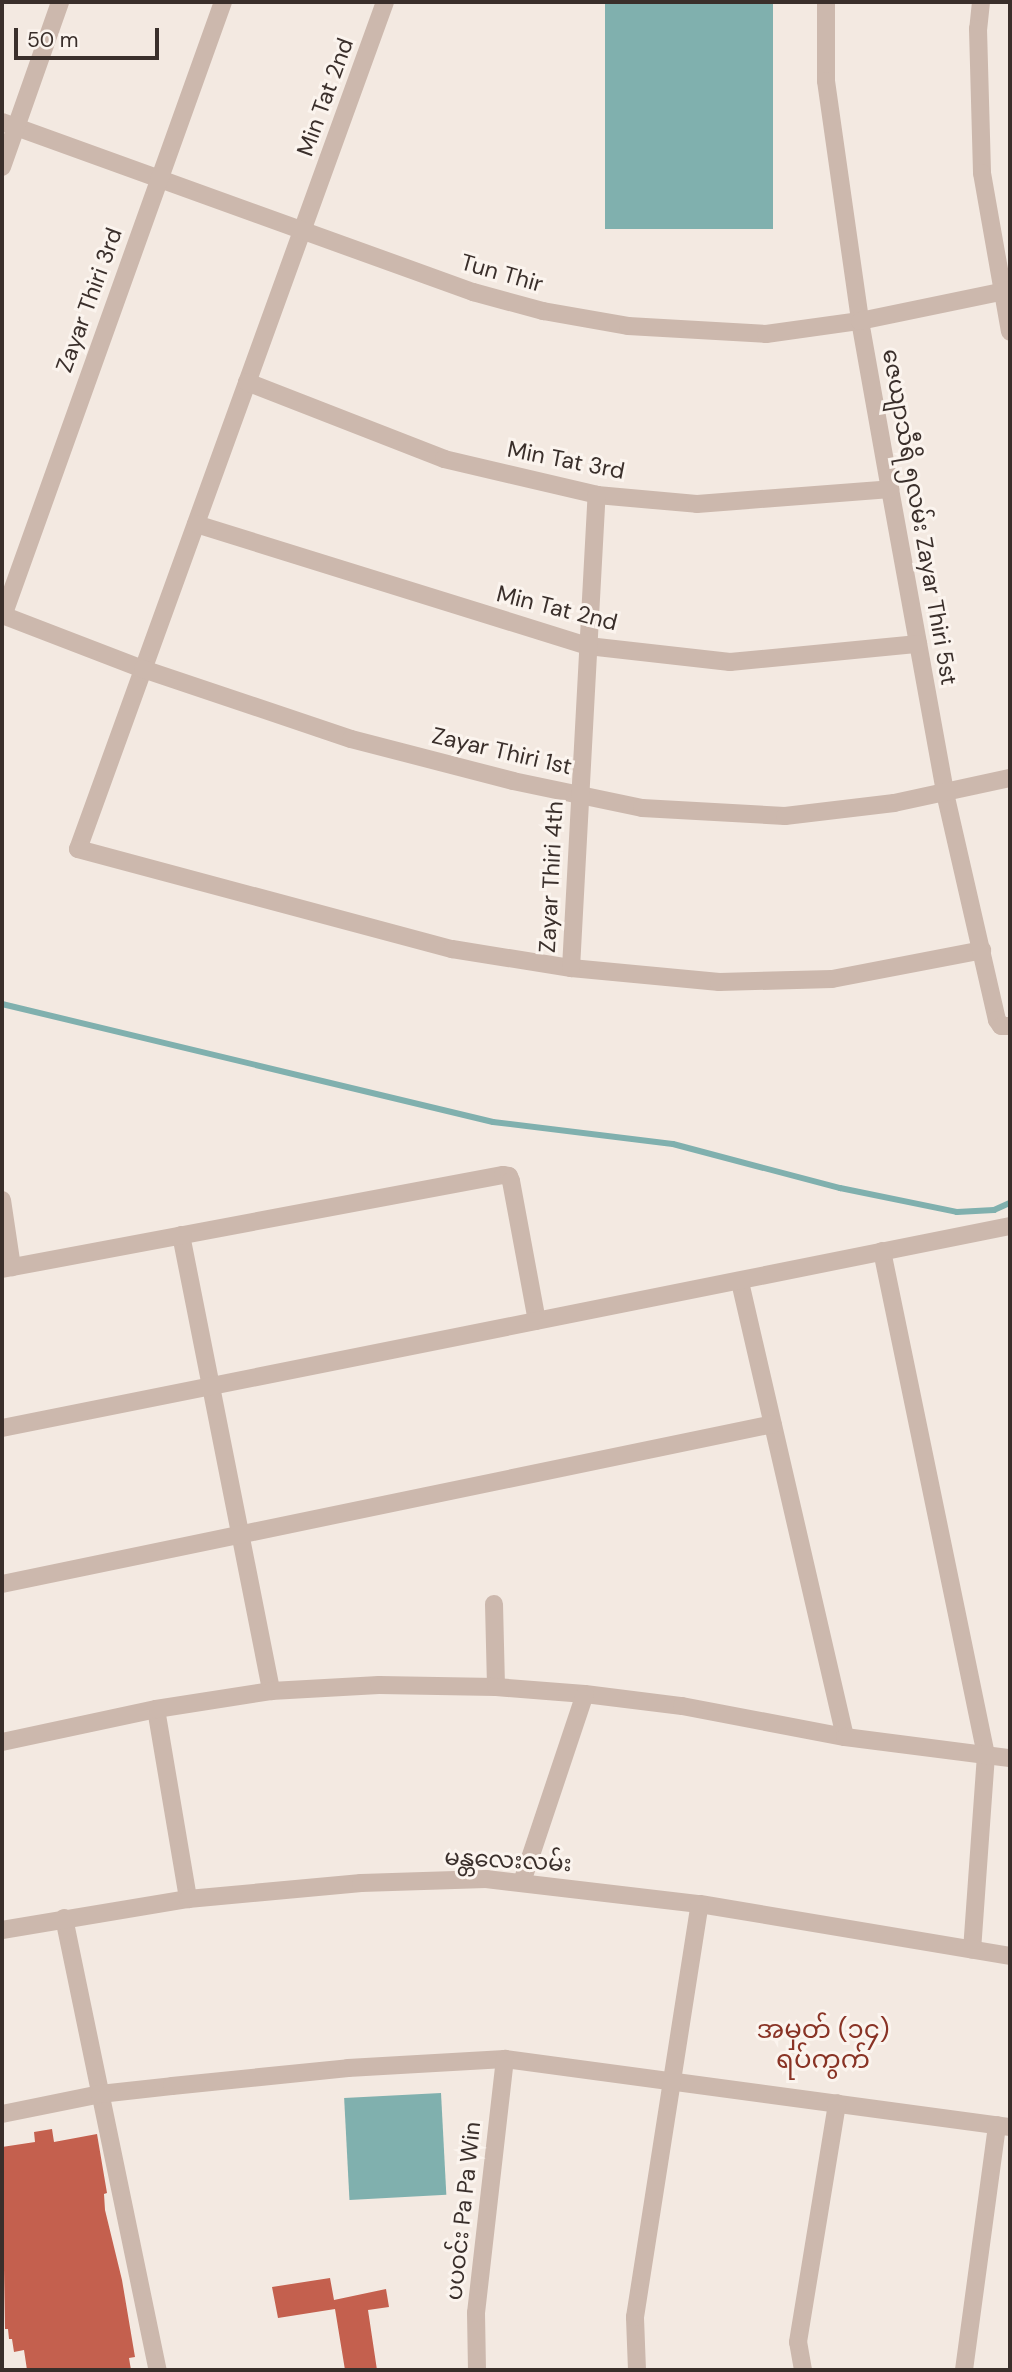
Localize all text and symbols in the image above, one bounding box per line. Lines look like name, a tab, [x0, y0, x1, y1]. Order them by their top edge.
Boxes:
scale bar	[18, 14, 163, 58]
text: 50 m	[27, 26, 78, 54]
street label: Min Tat 2nd	[291, 34, 359, 160]
street label: Zayar Thiri 3rd	[50, 224, 128, 376]
street label: Tun Thir	[458, 248, 546, 298]
street label: ဇေယျာသီရိ ၅လမ်း Zayar Thiri 5st	[877, 347, 963, 687]
street label: Min Tat 3rd	[505, 435, 627, 485]
street label: Min Tat 2nd	[494, 580, 620, 636]
street label: Zayar Thiri 1st	[429, 721, 575, 781]
street label: Zayar Thiri 4th	[533, 800, 569, 954]
street label: မန္တလေးလမ်း	[444, 1843, 572, 1877]
district label: အမှတ် (၁၄) ရပ်ကွက်	[756, 2014, 890, 2076]
street label: ပပဝင်း Pa Pa Win	[440, 2120, 486, 2302]

